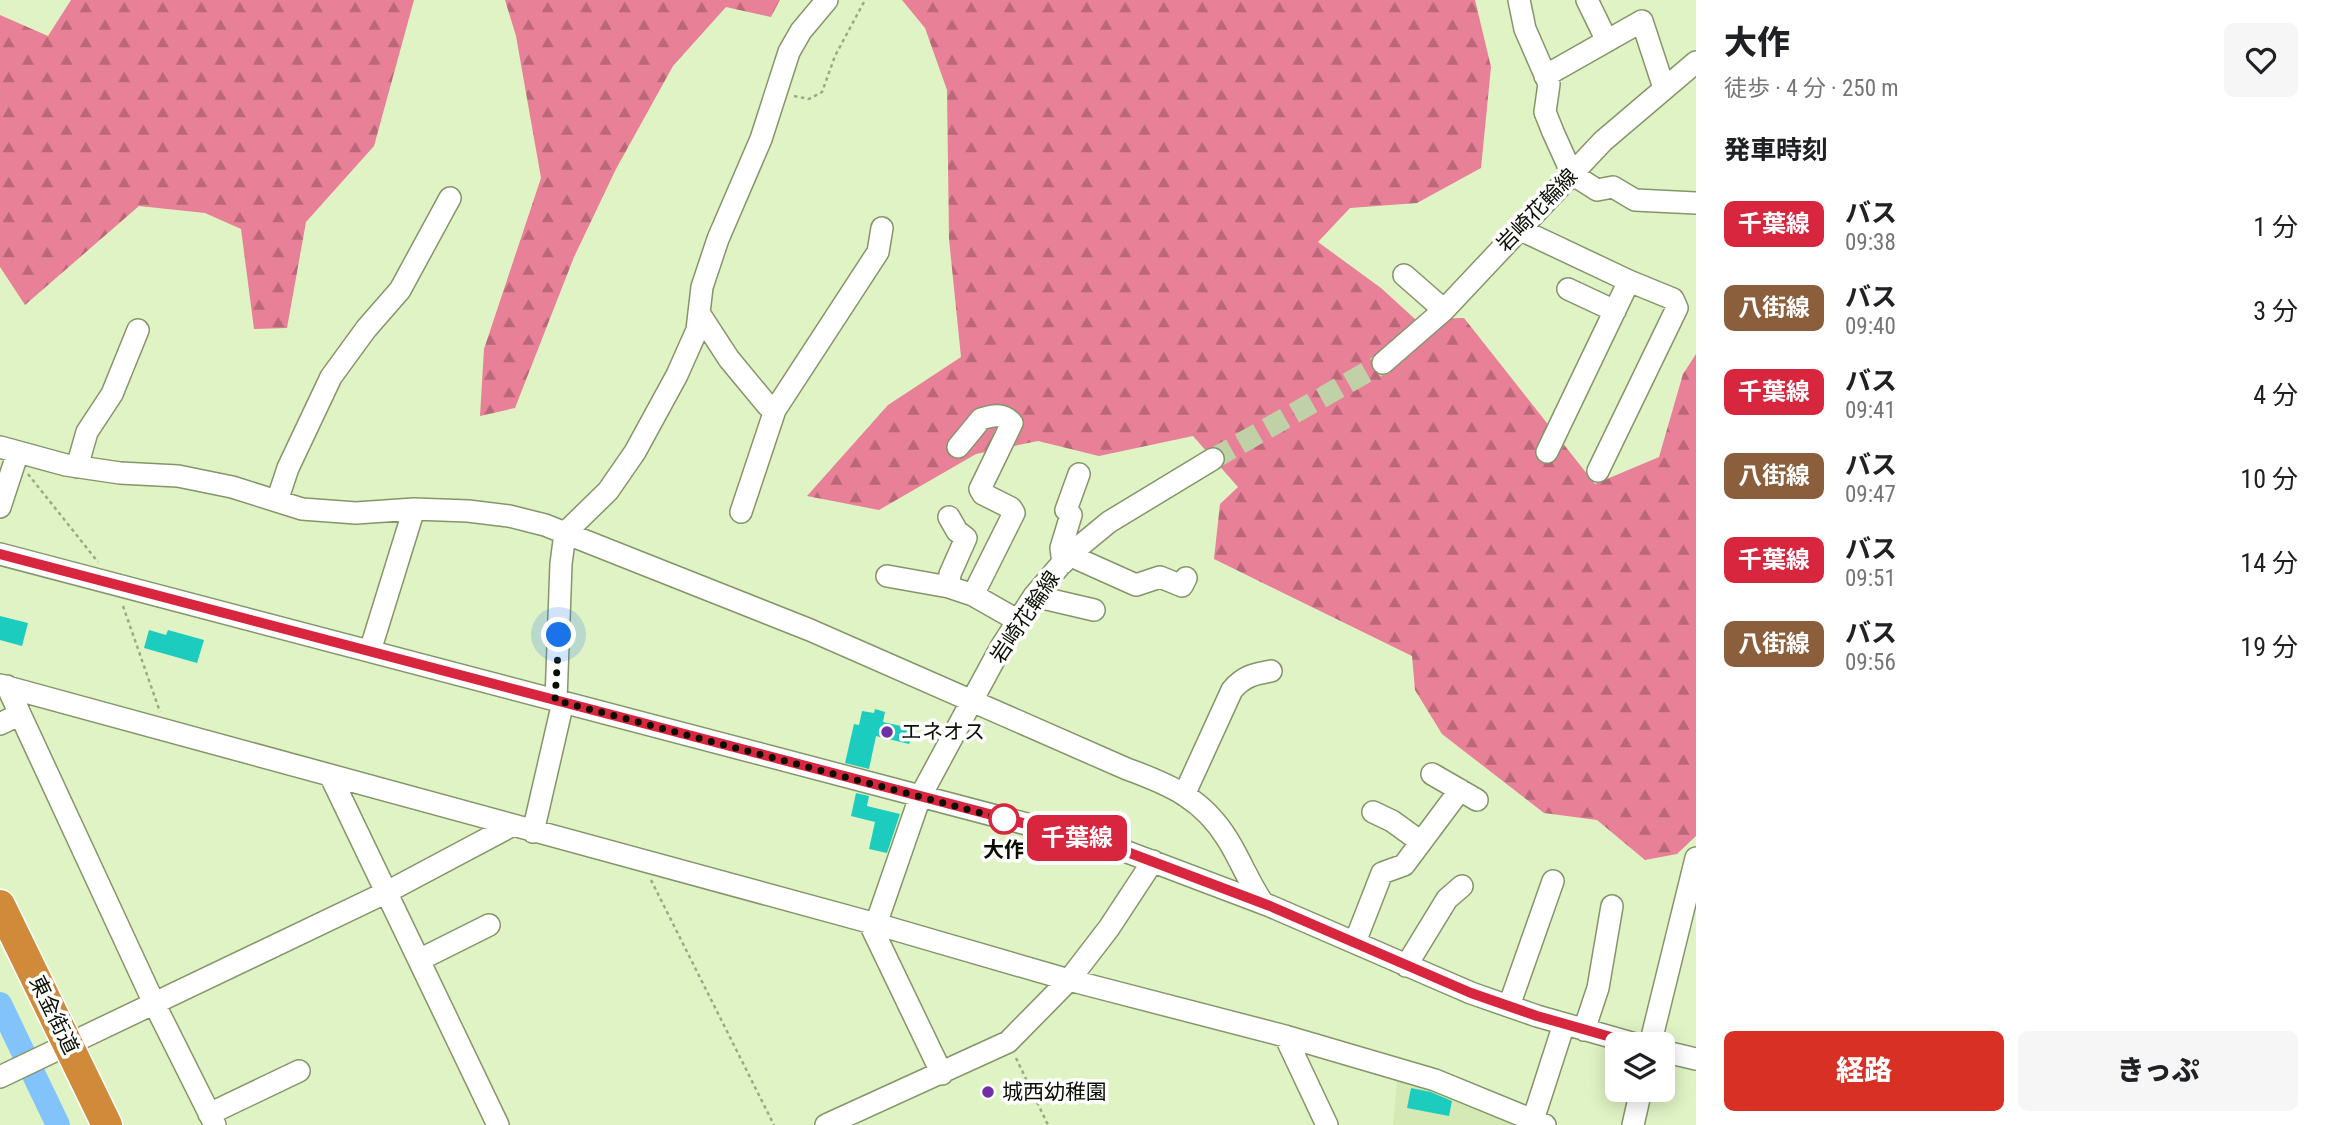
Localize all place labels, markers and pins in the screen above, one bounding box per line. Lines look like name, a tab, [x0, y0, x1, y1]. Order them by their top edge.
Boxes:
place label: エネオス	[901, 720, 985, 744]
marker: エネオス	[879, 724, 895, 740]
marker: 大作	[989, 804, 1019, 834]
place label: 大作	[983, 838, 1025, 862]
place label: 城西幼稚園	[1002, 1080, 1107, 1104]
marker: 城西幼稚園	[980, 1084, 996, 1100]

